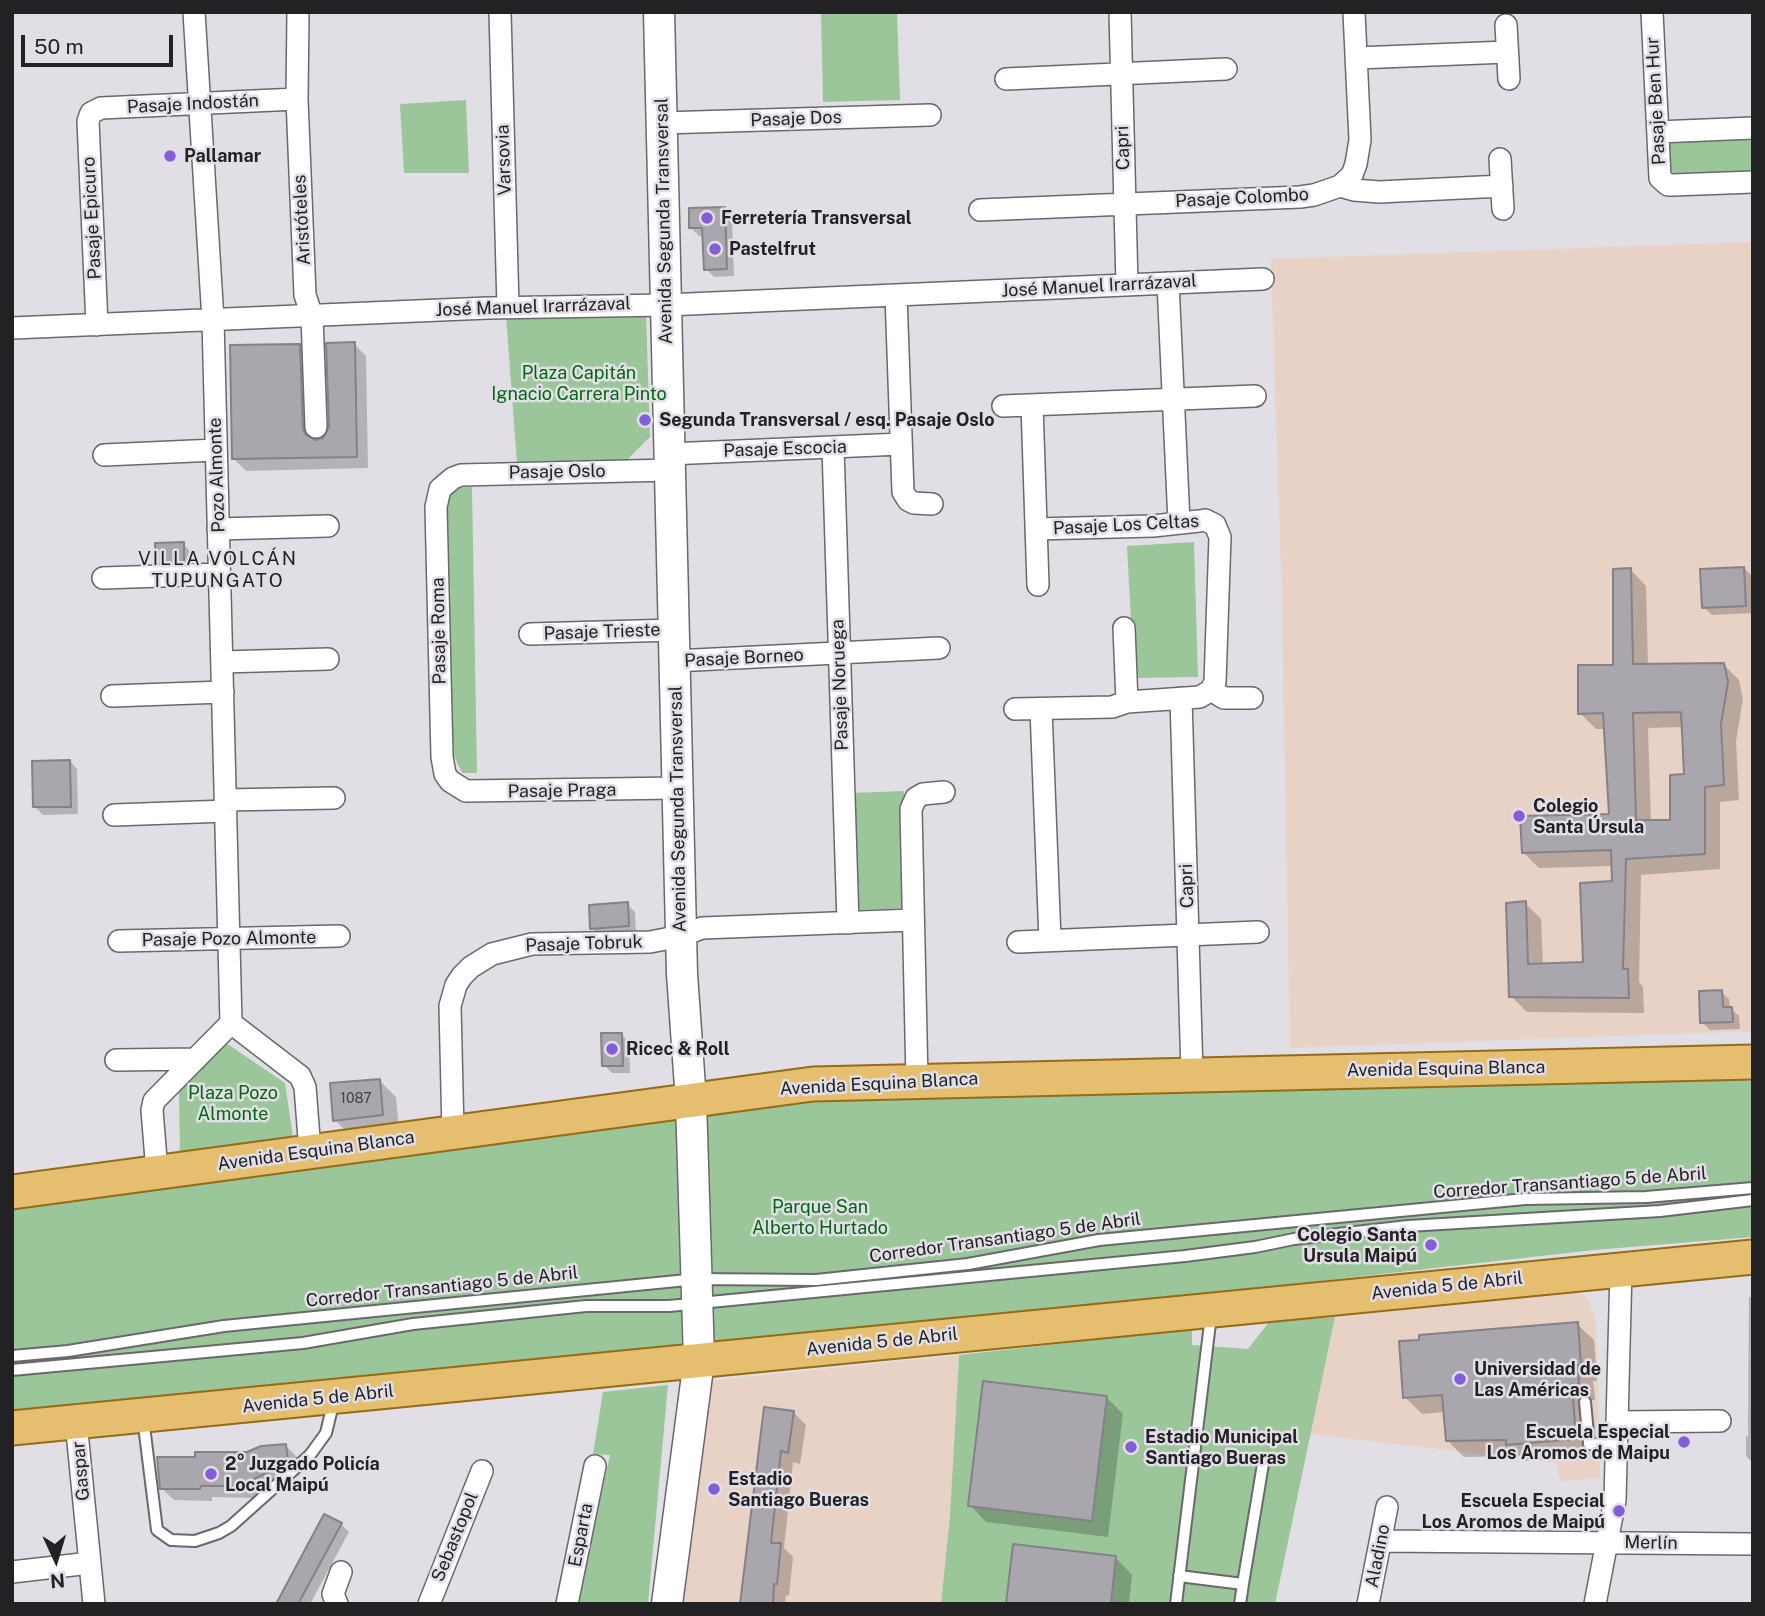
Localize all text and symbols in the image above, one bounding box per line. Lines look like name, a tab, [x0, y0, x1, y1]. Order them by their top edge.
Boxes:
scale bar	[24, 21, 177, 65]
text: 50 m	[34, 34, 84, 59]
street label: Pasaje Ben Hur	[1642, 37, 1670, 165]
street label: Pasaje Indostán	[126, 90, 260, 118]
street label: Avenida Segunda Transversal	[651, 98, 677, 344]
street label: Pasaje Dos	[750, 107, 842, 131]
street label: Varsovia	[492, 124, 516, 196]
street label: Capri	[1111, 125, 1135, 171]
place label: Pallamar	[184, 145, 261, 167]
marker: Pallamar	[162, 148, 178, 164]
street label: Pasaje Epicuro	[78, 156, 106, 280]
street label: Aristóteles	[289, 174, 315, 266]
street label: Pasaje Colombo	[1175, 184, 1309, 212]
place label: Ferretería Transversal	[721, 207, 912, 229]
marker: Ferretería Transversal	[699, 210, 715, 226]
place label: Pastelfrut	[729, 238, 816, 260]
marker: Pastelfrut	[707, 241, 723, 257]
street label: José Manuel Irarrázaval	[1001, 270, 1197, 302]
street label: José Manuel Irarrázaval	[435, 293, 631, 321]
park label: Plaza Capitán Ignacio Carrera Pinto	[491, 362, 667, 404]
place label: Segunda Transversal / esq. Pasaje Oslo	[659, 409, 994, 431]
marker: Segunda Transversal / esq. Pasaje Oslo	[637, 412, 653, 428]
street label: Pozo Almonte	[204, 417, 230, 533]
street label: Pasaje Escocia	[723, 436, 847, 462]
street label: Pasaje Oslo	[508, 460, 606, 484]
street label: Pasaje Los Celtas	[1052, 510, 1200, 540]
district label: VILLA VOLCÁN TUPUNGATO	[139, 548, 297, 592]
street label: Pasaje Roma	[427, 577, 451, 685]
street label: Pasaje Trieste	[543, 619, 661, 645]
street label: Pasaje Noruega	[827, 619, 853, 751]
street label: Pasaje Borneo	[684, 644, 804, 672]
street label: Avenida Segunda Transversal	[665, 686, 691, 932]
street label: Pasaje Praga	[508, 779, 616, 803]
place label: Colegio Santa Úrsula	[1533, 795, 1644, 838]
marker: Colegio Santa Úrsula	[1511, 808, 1527, 824]
street label: Capri	[1175, 863, 1199, 909]
street label: Pasaje Pozo Almonte	[141, 927, 317, 951]
street label: Pasaje Tobruk	[525, 931, 643, 957]
place label: Ricec & Roll	[626, 1038, 730, 1060]
marker: Ricec & Roll	[604, 1041, 620, 1057]
street label: Avenida Esquina Blanca	[1346, 1056, 1546, 1082]
street label: Avenida Esquina Blanca	[779, 1068, 979, 1100]
park label: Plaza Pozo Almonte	[188, 1082, 278, 1124]
house number: 1087	[340, 1091, 372, 1107]
street label: Avenida Esquina Blanca	[216, 1126, 416, 1176]
street label: Corredor Transantiago 5 de Abril	[1433, 1163, 1707, 1203]
park label: Parque San Alberto Hurtado	[752, 1196, 888, 1238]
street label: Corredor Transantiago 5 de Abril	[868, 1208, 1142, 1268]
place label: Colegio Santa Ursula Maipú	[1297, 1224, 1417, 1266]
marker: Colegio Santa Ursula Maipú	[1423, 1237, 1439, 1253]
street label: Corredor Transantiago 5 de Abril	[305, 1262, 579, 1312]
street label: Avenida 5 de Abril	[1370, 1267, 1524, 1305]
street label: Avenida 5 de Abril	[805, 1323, 959, 1361]
place label: Universidad de Las Américas	[1474, 1358, 1601, 1400]
marker: Universidad de Las Américas	[1452, 1371, 1468, 1387]
street label: Avenida 5 de Abril	[241, 1380, 395, 1418]
place label: Escuela Especial Los Aromos de Maipu	[1487, 1421, 1670, 1464]
place label: Estadio Municipal Santiago Bueras	[1145, 1426, 1298, 1468]
marker: Escuela Especial Los Aromos de Maipu	[1676, 1434, 1692, 1450]
marker: Estadio Municipal Santiago Bueras	[1123, 1439, 1139, 1455]
street label: Gaspar	[68, 1440, 94, 1502]
place label: 2° Juzgado Policía Local Maipú	[225, 1453, 380, 1496]
marker: 2° Juzgado Policía Local Maipú	[203, 1466, 219, 1482]
place label: Estadio Santiago Bueras	[728, 1468, 869, 1510]
marker: Estadio Santiago Bueras	[706, 1481, 722, 1497]
street label: Sebastopol	[427, 1489, 483, 1585]
place label: Escuela Especial Los Aromos de Maipú	[1422, 1490, 1605, 1532]
street label: Esparta	[564, 1501, 598, 1569]
marker: Escuela Especial Los Aromos de Maipú	[1611, 1503, 1627, 1519]
street label: Aladino	[1361, 1522, 1395, 1590]
north arrow	[21, 1525, 91, 1595]
street label: Merlín	[1624, 1532, 1678, 1554]
text: N	[49, 1569, 66, 1592]

